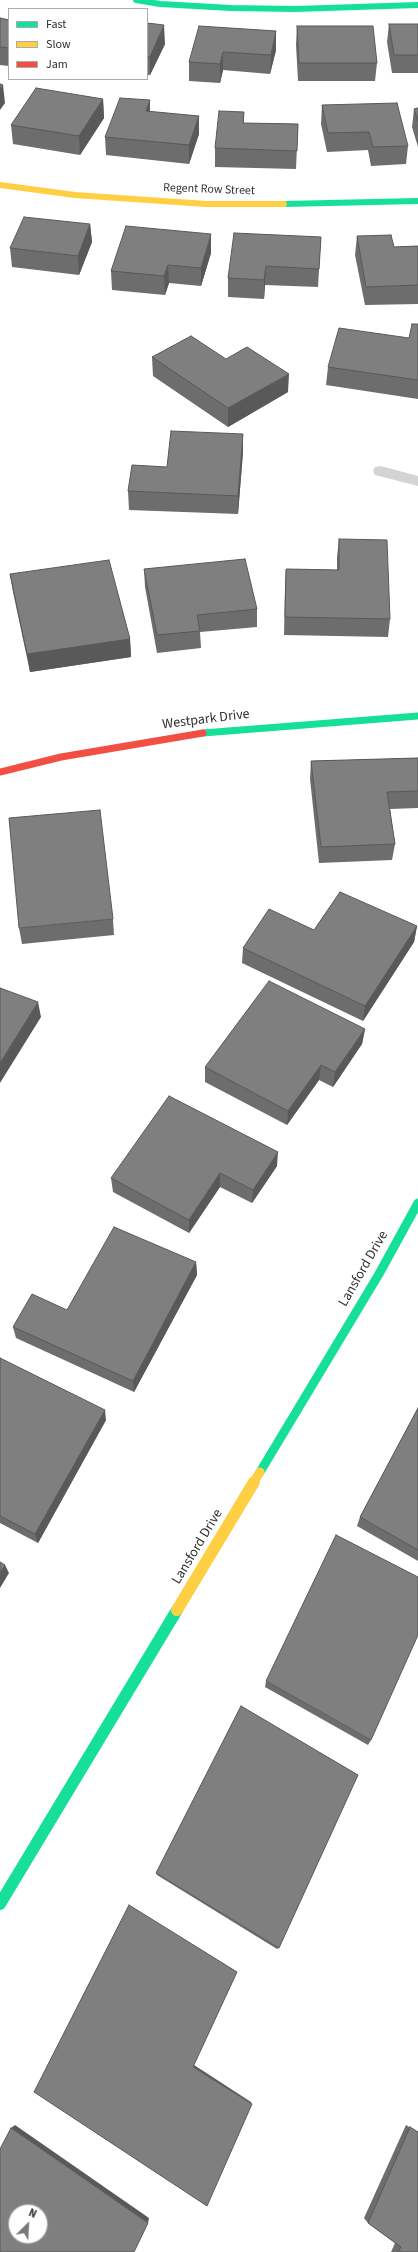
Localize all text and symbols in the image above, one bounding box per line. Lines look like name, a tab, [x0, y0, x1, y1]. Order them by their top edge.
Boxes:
legend	[8, 8, 148, 80]
text: Fast	[46, 16, 66, 33]
text: Slow	[46, 36, 71, 53]
text: Jam	[46, 56, 68, 73]
street label: Regent Row Street	[163, 181, 255, 199]
street label: Westpark Drive	[161, 706, 251, 734]
street label: Lansford Drive	[336, 1228, 392, 1310]
street label: Lansford Drive	[169, 1506, 227, 1588]
north arrow	[8, 2204, 48, 2244]
text: N	[26, 2205, 39, 2222]

